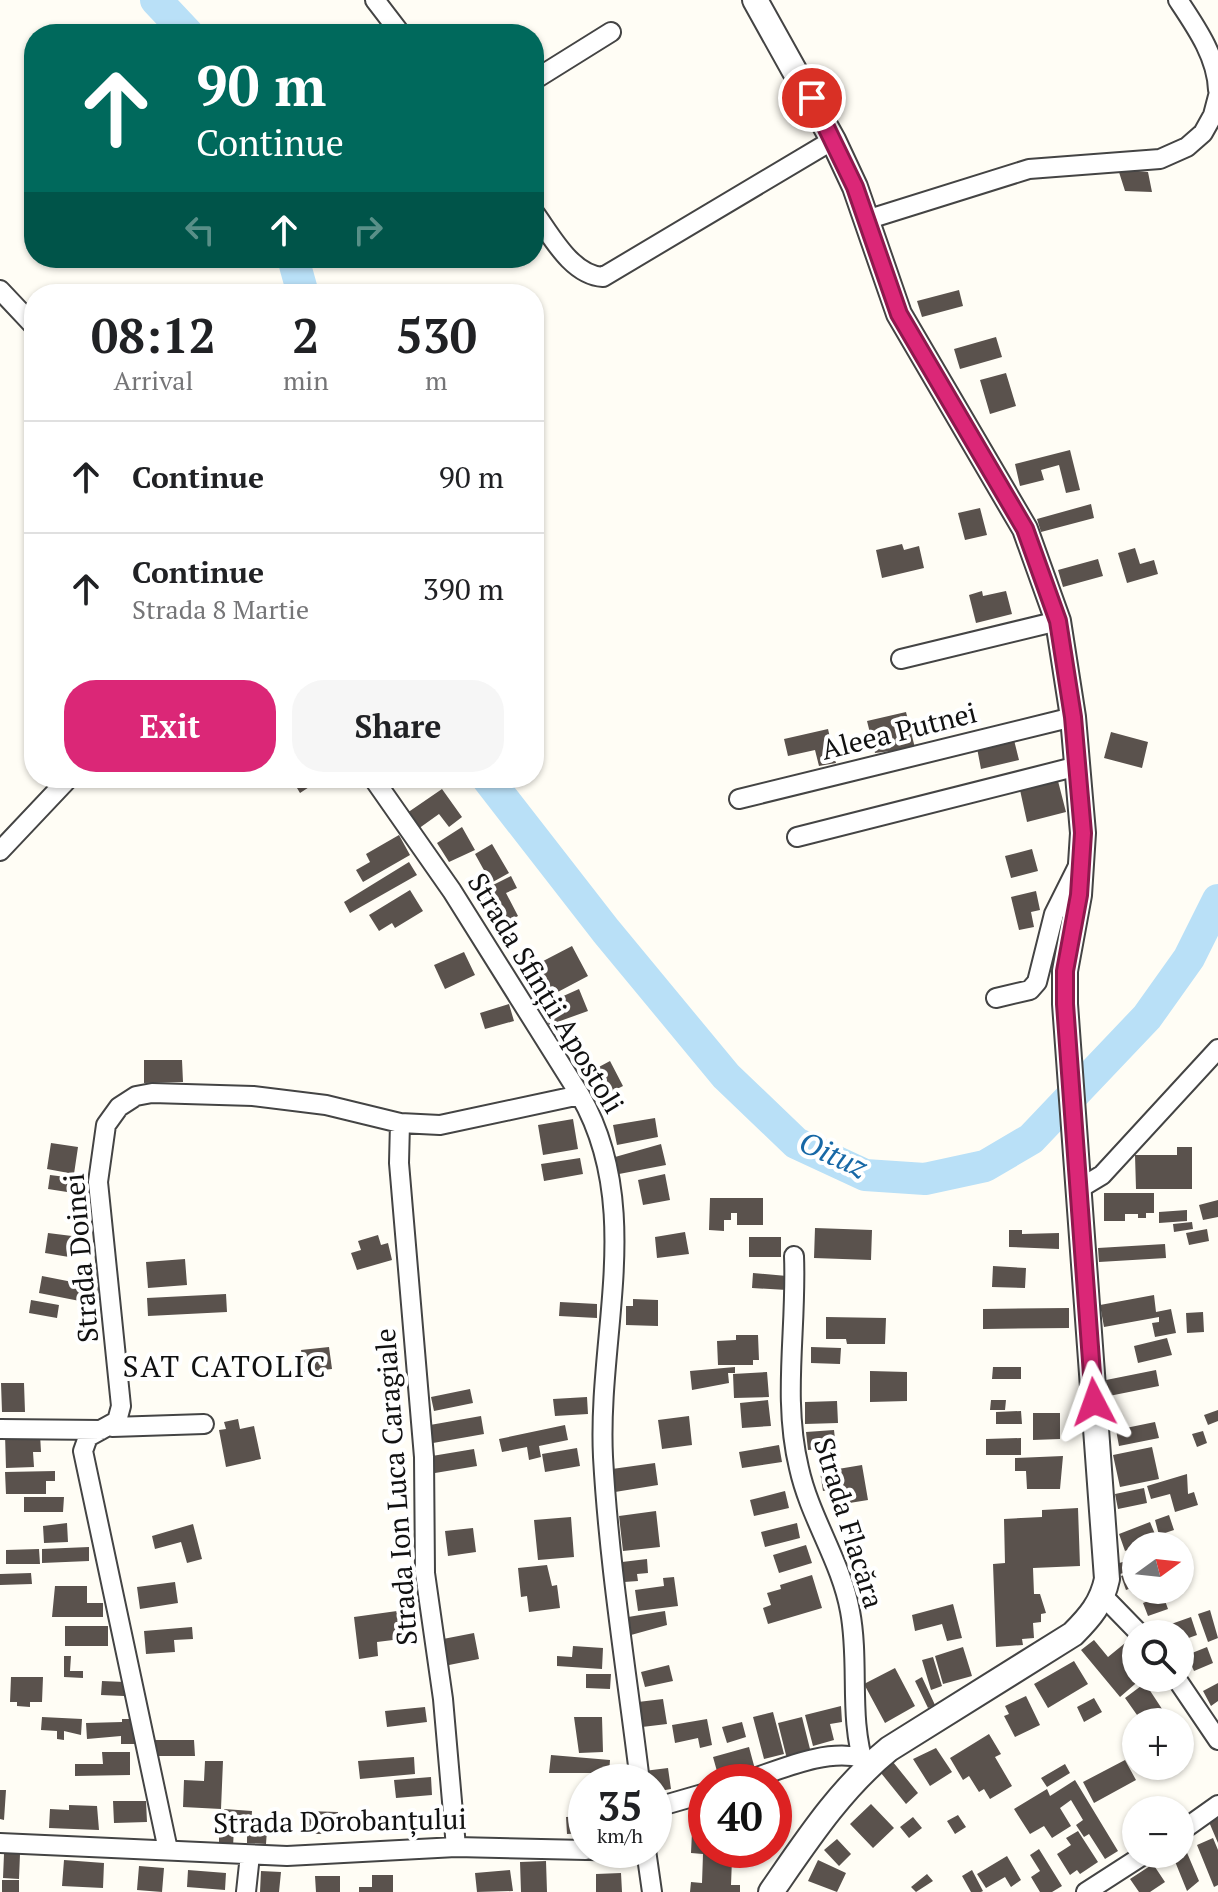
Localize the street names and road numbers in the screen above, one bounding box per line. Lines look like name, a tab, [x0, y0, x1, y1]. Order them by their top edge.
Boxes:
street label: Aleea Putnei	[817, 693, 980, 768]
street label: Strada Sfinții Apostoli	[460, 866, 633, 1120]
street label: Strada Doinei	[55, 1172, 106, 1344]
street label: Strada Ion Luca Caragiale	[366, 1327, 425, 1647]
street label: Strada Flacăra	[806, 1433, 893, 1613]
street label: Strada Dorobanțului	[213, 1800, 467, 1841]

